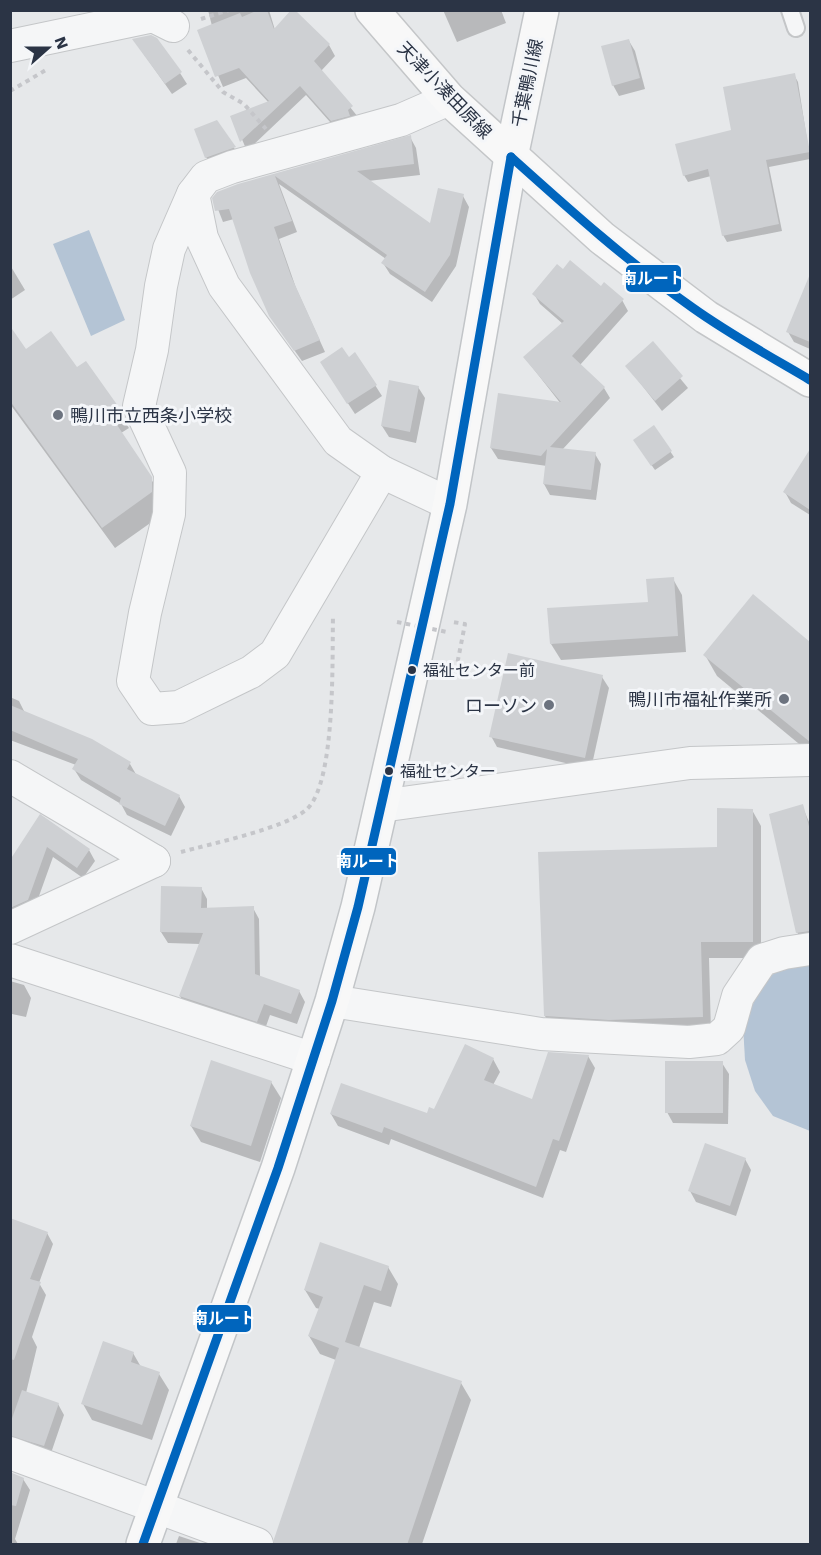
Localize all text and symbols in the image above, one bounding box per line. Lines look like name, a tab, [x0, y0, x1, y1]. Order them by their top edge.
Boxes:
north arrow	[18, 18, 78, 78]
text: N	[51, 34, 73, 52]
street label: 天津小湊田原線	[394, 37, 496, 143]
street label: 千葉鴨川線	[507, 37, 547, 129]
line badge: 南ルート	[625, 264, 682, 293]
text: 南ルート	[621, 269, 685, 288]
place label: 鴨川市立西条小学校	[70, 405, 232, 426]
marker: 鴨川市立西条小学校	[51, 408, 65, 422]
place label: 福祉センター前	[423, 661, 535, 680]
marker: 福祉センター前	[406, 664, 418, 676]
place label: 鴨川市福祉作業所	[628, 689, 772, 710]
marker: 鴨川市福祉作業所	[777, 692, 791, 706]
place label: ローソン	[465, 695, 537, 716]
marker: ローソン	[542, 698, 556, 712]
place label: 福祉センター	[400, 762, 496, 781]
marker: 福祉センター	[383, 765, 395, 777]
line badge: 南ルート	[340, 847, 397, 876]
text: 南ルート	[336, 852, 400, 871]
line badge: 南ルート	[196, 1304, 252, 1333]
text: 南ルート	[192, 1309, 256, 1328]

